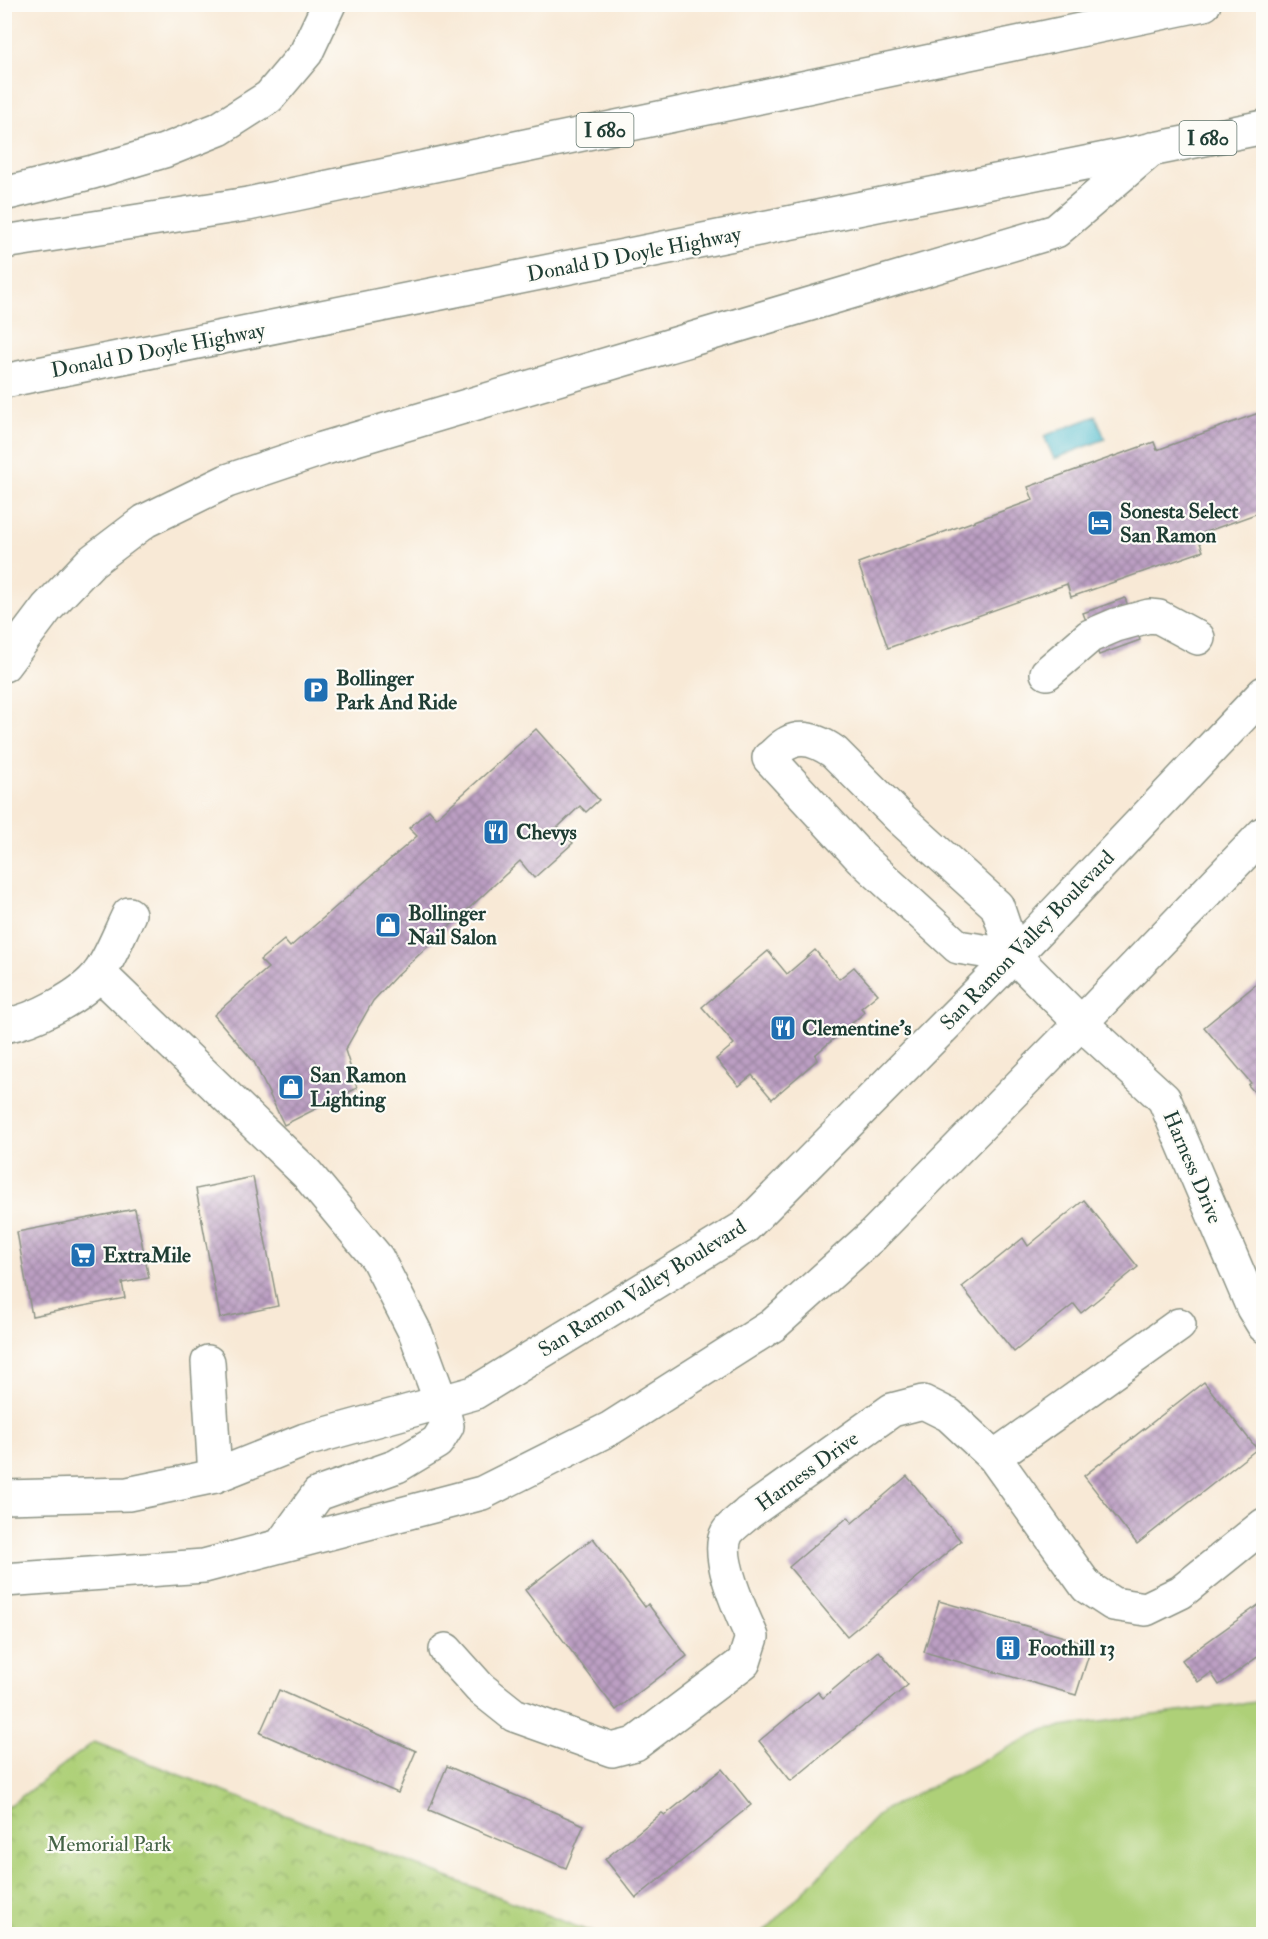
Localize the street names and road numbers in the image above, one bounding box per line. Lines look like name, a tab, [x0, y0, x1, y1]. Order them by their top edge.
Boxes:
road number: I 680	[576, 113, 634, 147]
road number: I 680	[1180, 121, 1236, 155]
street label: Donald D Doyle Highway	[525, 220, 744, 288]
street label: Donald D Doyle Highway	[49, 316, 268, 384]
street label: San Ramon Valley Boulevard	[934, 844, 1121, 1036]
street label: Harness Drive	[1157, 1107, 1229, 1228]
street label: San Ramon Valley Boulevard	[533, 1213, 752, 1363]
street label: Harness Drive	[751, 1425, 864, 1518]

